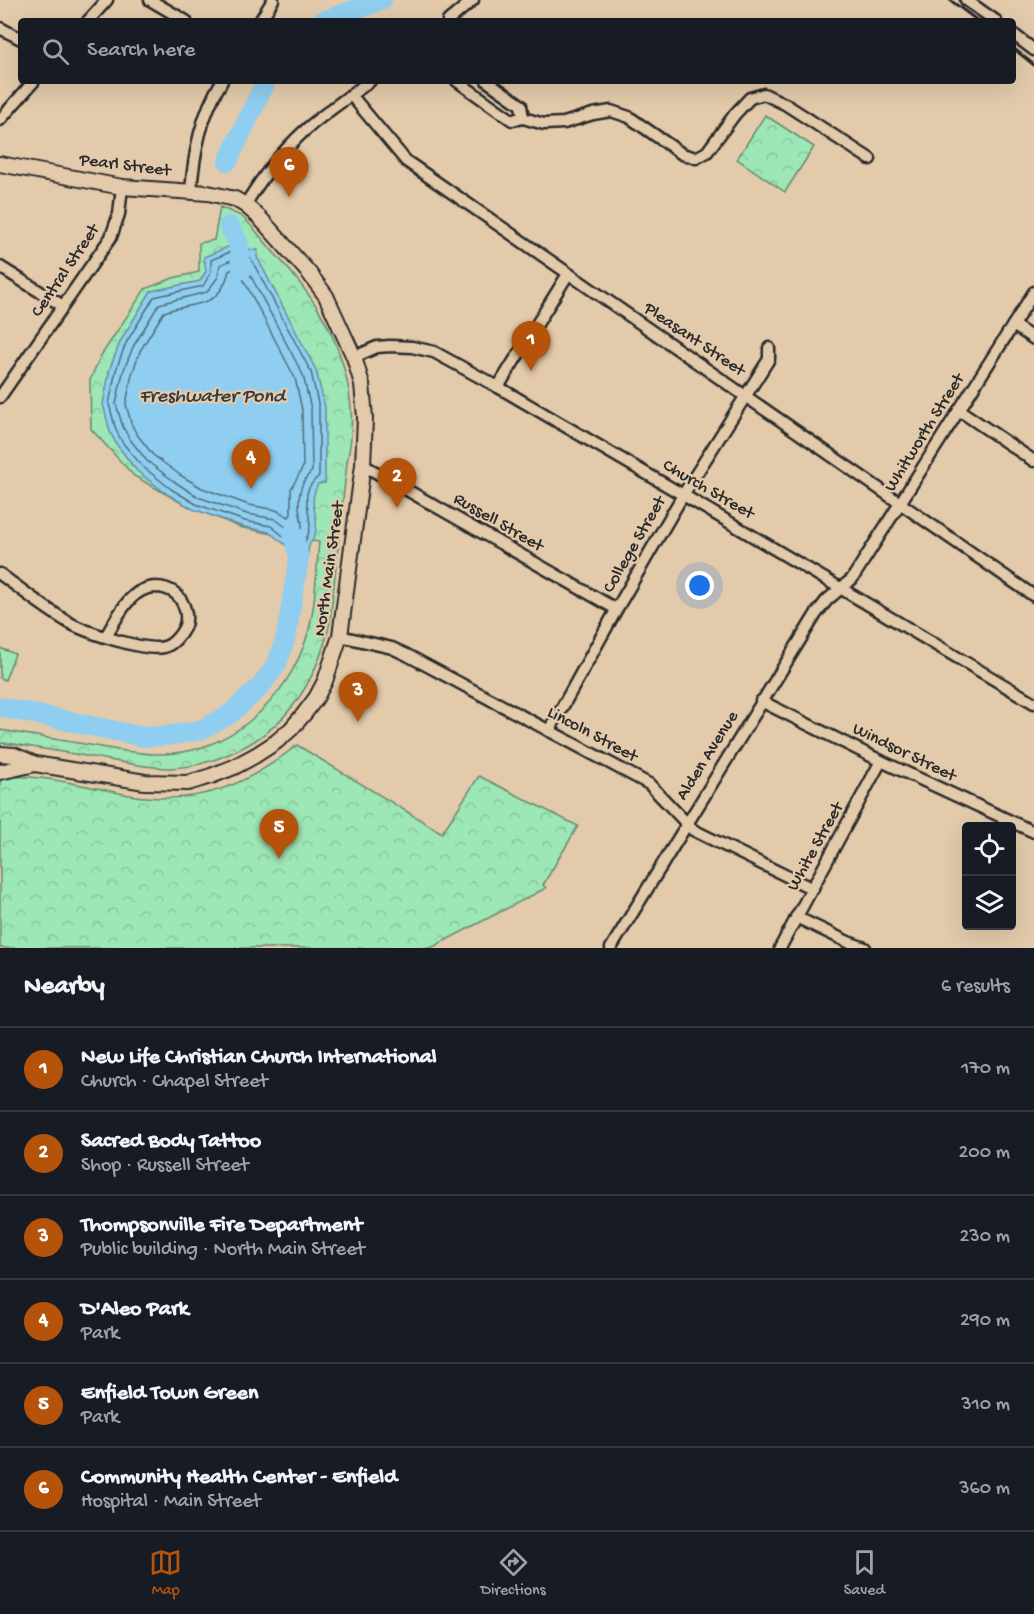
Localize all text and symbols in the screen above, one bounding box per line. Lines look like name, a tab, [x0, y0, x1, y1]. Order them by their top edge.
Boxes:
search box	[18, 18, 1016, 84]
icon: search	[39, 35, 72, 68]
text: Search here	[87, 38, 195, 64]
pin: 6	[270, 148, 308, 197]
street label: Pearl Street	[77, 150, 173, 182]
street label: Central Street	[27, 219, 106, 321]
street label: Pleasant Street	[638, 298, 750, 383]
pin: 1	[512, 322, 550, 371]
street label: Whitworth Street	[880, 369, 971, 496]
water label: Freshwater Pond	[139, 386, 287, 409]
pin: 4	[232, 440, 270, 489]
street label: Church Street	[658, 455, 759, 525]
pin: 2	[378, 458, 416, 508]
street label: Russell Street	[449, 489, 548, 558]
street label: College Street	[599, 492, 672, 597]
street label: North Main Street	[310, 499, 350, 638]
your location	[685, 571, 714, 600]
pin: 3	[338, 672, 378, 722]
street label: Lincoln Street	[543, 702, 642, 768]
street label: Alden Avenue	[672, 707, 744, 805]
street label: Windsor Street	[849, 719, 961, 788]
street label: White Street	[783, 798, 850, 895]
pin: 5	[260, 810, 298, 859]
map controls	[962, 822, 1016, 930]
button: locate	[962, 822, 1016, 876]
button: layers	[962, 876, 1016, 930]
text: Nearby	[24, 972, 105, 1003]
text: 6 results	[941, 976, 1010, 999]
text: New Life Christian Church International	[81, 1045, 437, 1071]
text: 1	[39, 1058, 48, 1081]
text: 170 m	[961, 1058, 1010, 1081]
text: Church · Chapel Street	[81, 1071, 268, 1094]
text: Sacred Body Tattoo	[81, 1129, 261, 1155]
text: 2	[39, 1142, 48, 1165]
text: 200 m	[959, 1142, 1010, 1165]
text: Shop · Russell Street	[81, 1155, 249, 1178]
text: Thompsonville Fire Department	[81, 1213, 362, 1239]
text: 3	[38, 1226, 49, 1249]
text: 230 m	[960, 1226, 1010, 1249]
text: Public building · North Main Street	[81, 1239, 365, 1262]
text: D'Aleo Park	[81, 1297, 189, 1323]
text: 4	[39, 1310, 48, 1333]
text: 290 m	[960, 1310, 1010, 1333]
text: Park	[81, 1323, 119, 1346]
text: Enfield Town Green	[81, 1381, 258, 1407]
text: 5	[38, 1394, 49, 1417]
text: 310 m	[961, 1394, 1010, 1417]
text: Park	[81, 1407, 119, 1430]
text: Community Health Center - Enfield	[81, 1465, 397, 1491]
text: 6	[38, 1478, 49, 1501]
text: 360 m	[959, 1478, 1010, 1501]
text: Hospital · Main Street	[81, 1491, 261, 1514]
tab: Map	[149, 1546, 182, 1601]
tab: Directions	[480, 1546, 546, 1601]
tab: Saved	[844, 1546, 885, 1601]

